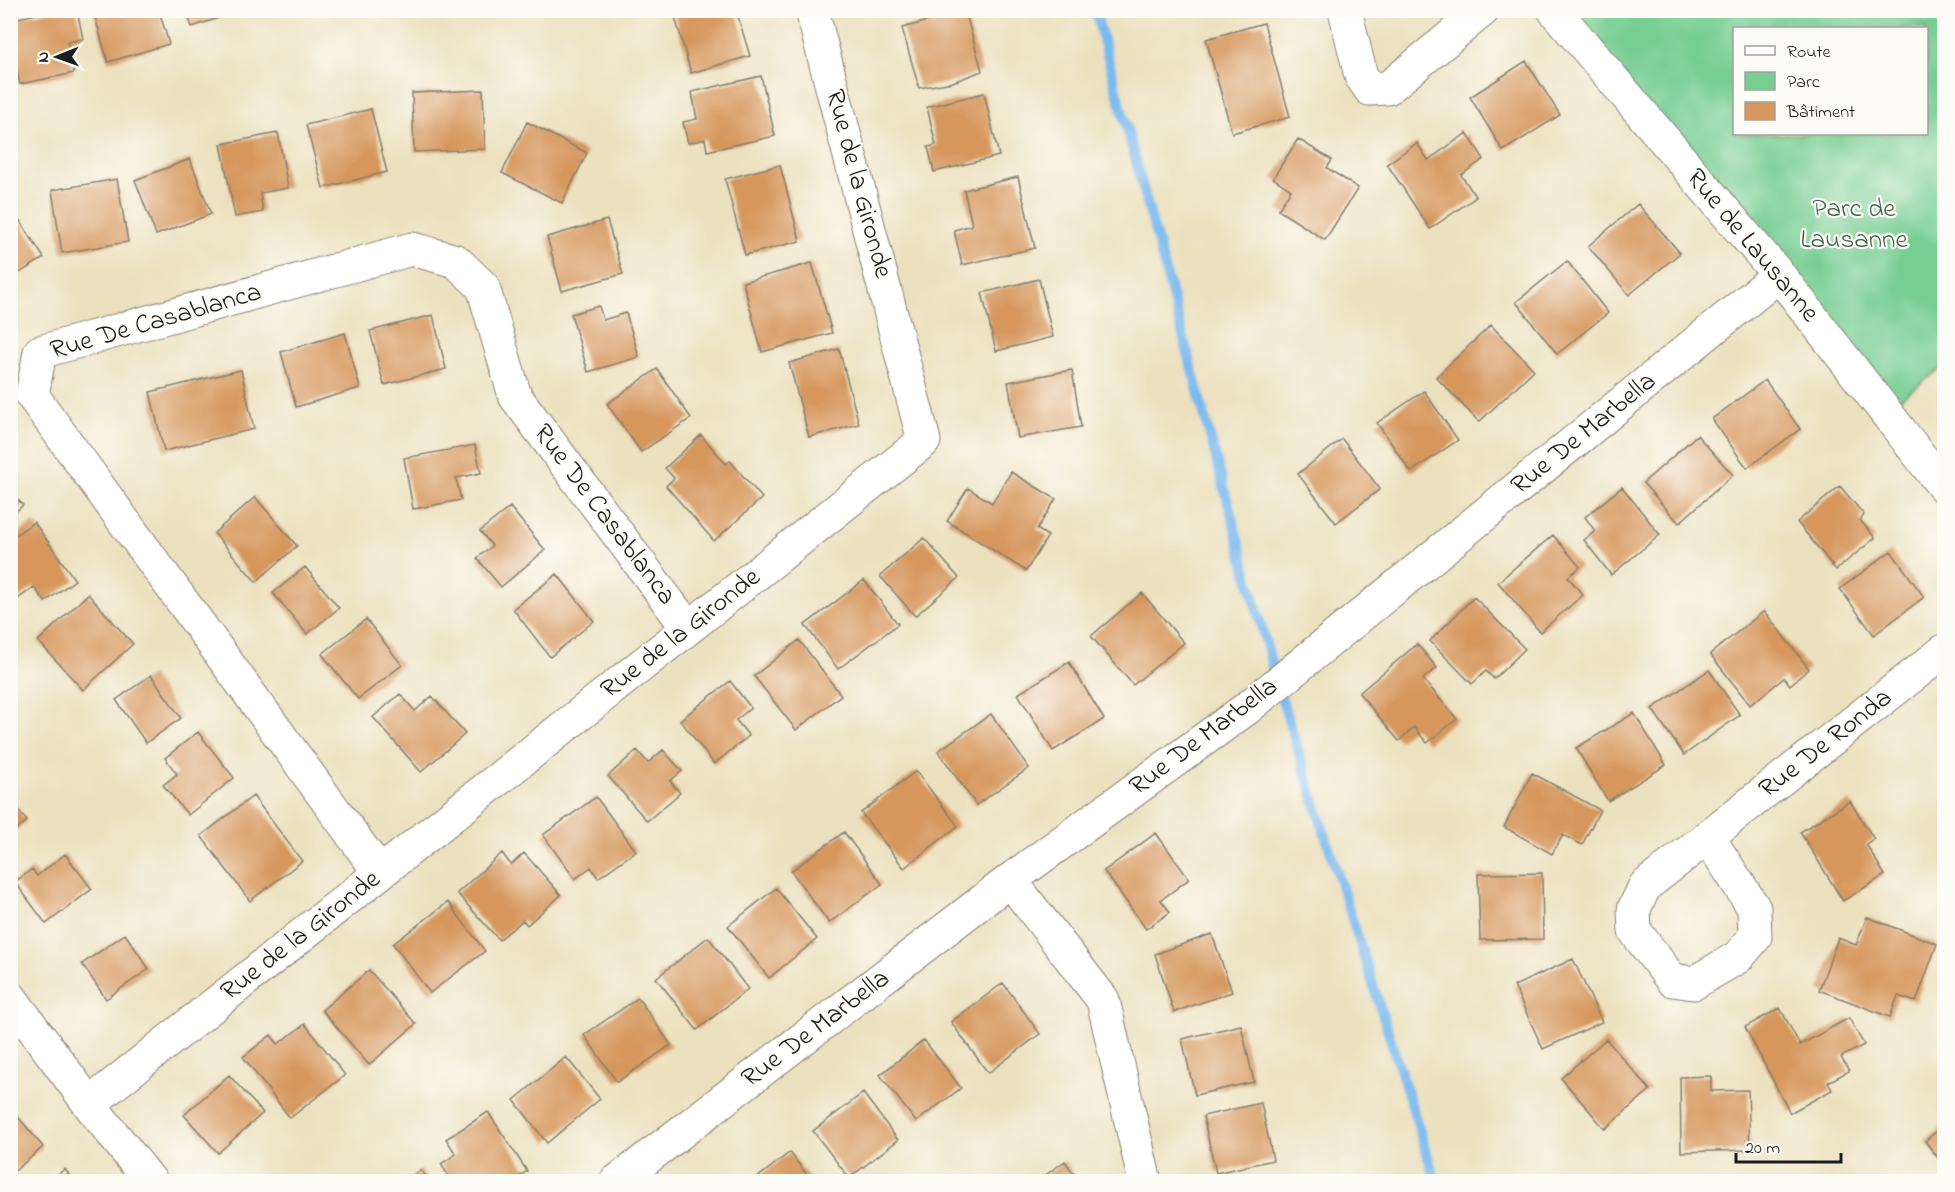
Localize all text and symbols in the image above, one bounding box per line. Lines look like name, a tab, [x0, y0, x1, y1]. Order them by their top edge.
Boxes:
north arrow	[27, 27, 87, 87]
legend	[1733, 27, 1928, 135]
text: Route	[1787, 40, 1832, 66]
text: N	[32, 51, 56, 63]
text: Parc	[1787, 70, 1820, 96]
street label: Rue de la Gironde	[814, 85, 902, 284]
text: Bâtiment	[1786, 100, 1855, 126]
street label: Rue de Lausanne	[1676, 161, 1829, 332]
park label: Parc de Lausanne	[1801, 190, 1908, 260]
street label: Rue De Casablanca	[46, 273, 266, 371]
street label: Rue De Marbella	[1503, 363, 1665, 505]
street label: Rue De Casablanca	[523, 416, 685, 614]
street label: Rue de la Gironde	[593, 558, 770, 709]
street label: Rue De Marbella	[1122, 668, 1286, 806]
street label: Rue De Ronda	[1751, 679, 1901, 809]
street label: Rue de la Gironde	[213, 860, 390, 1011]
street label: Rue De Marbella	[734, 960, 898, 1098]
scale bar	[1736, 1126, 1841, 1164]
text: 20 m	[1745, 1136, 1780, 1162]

